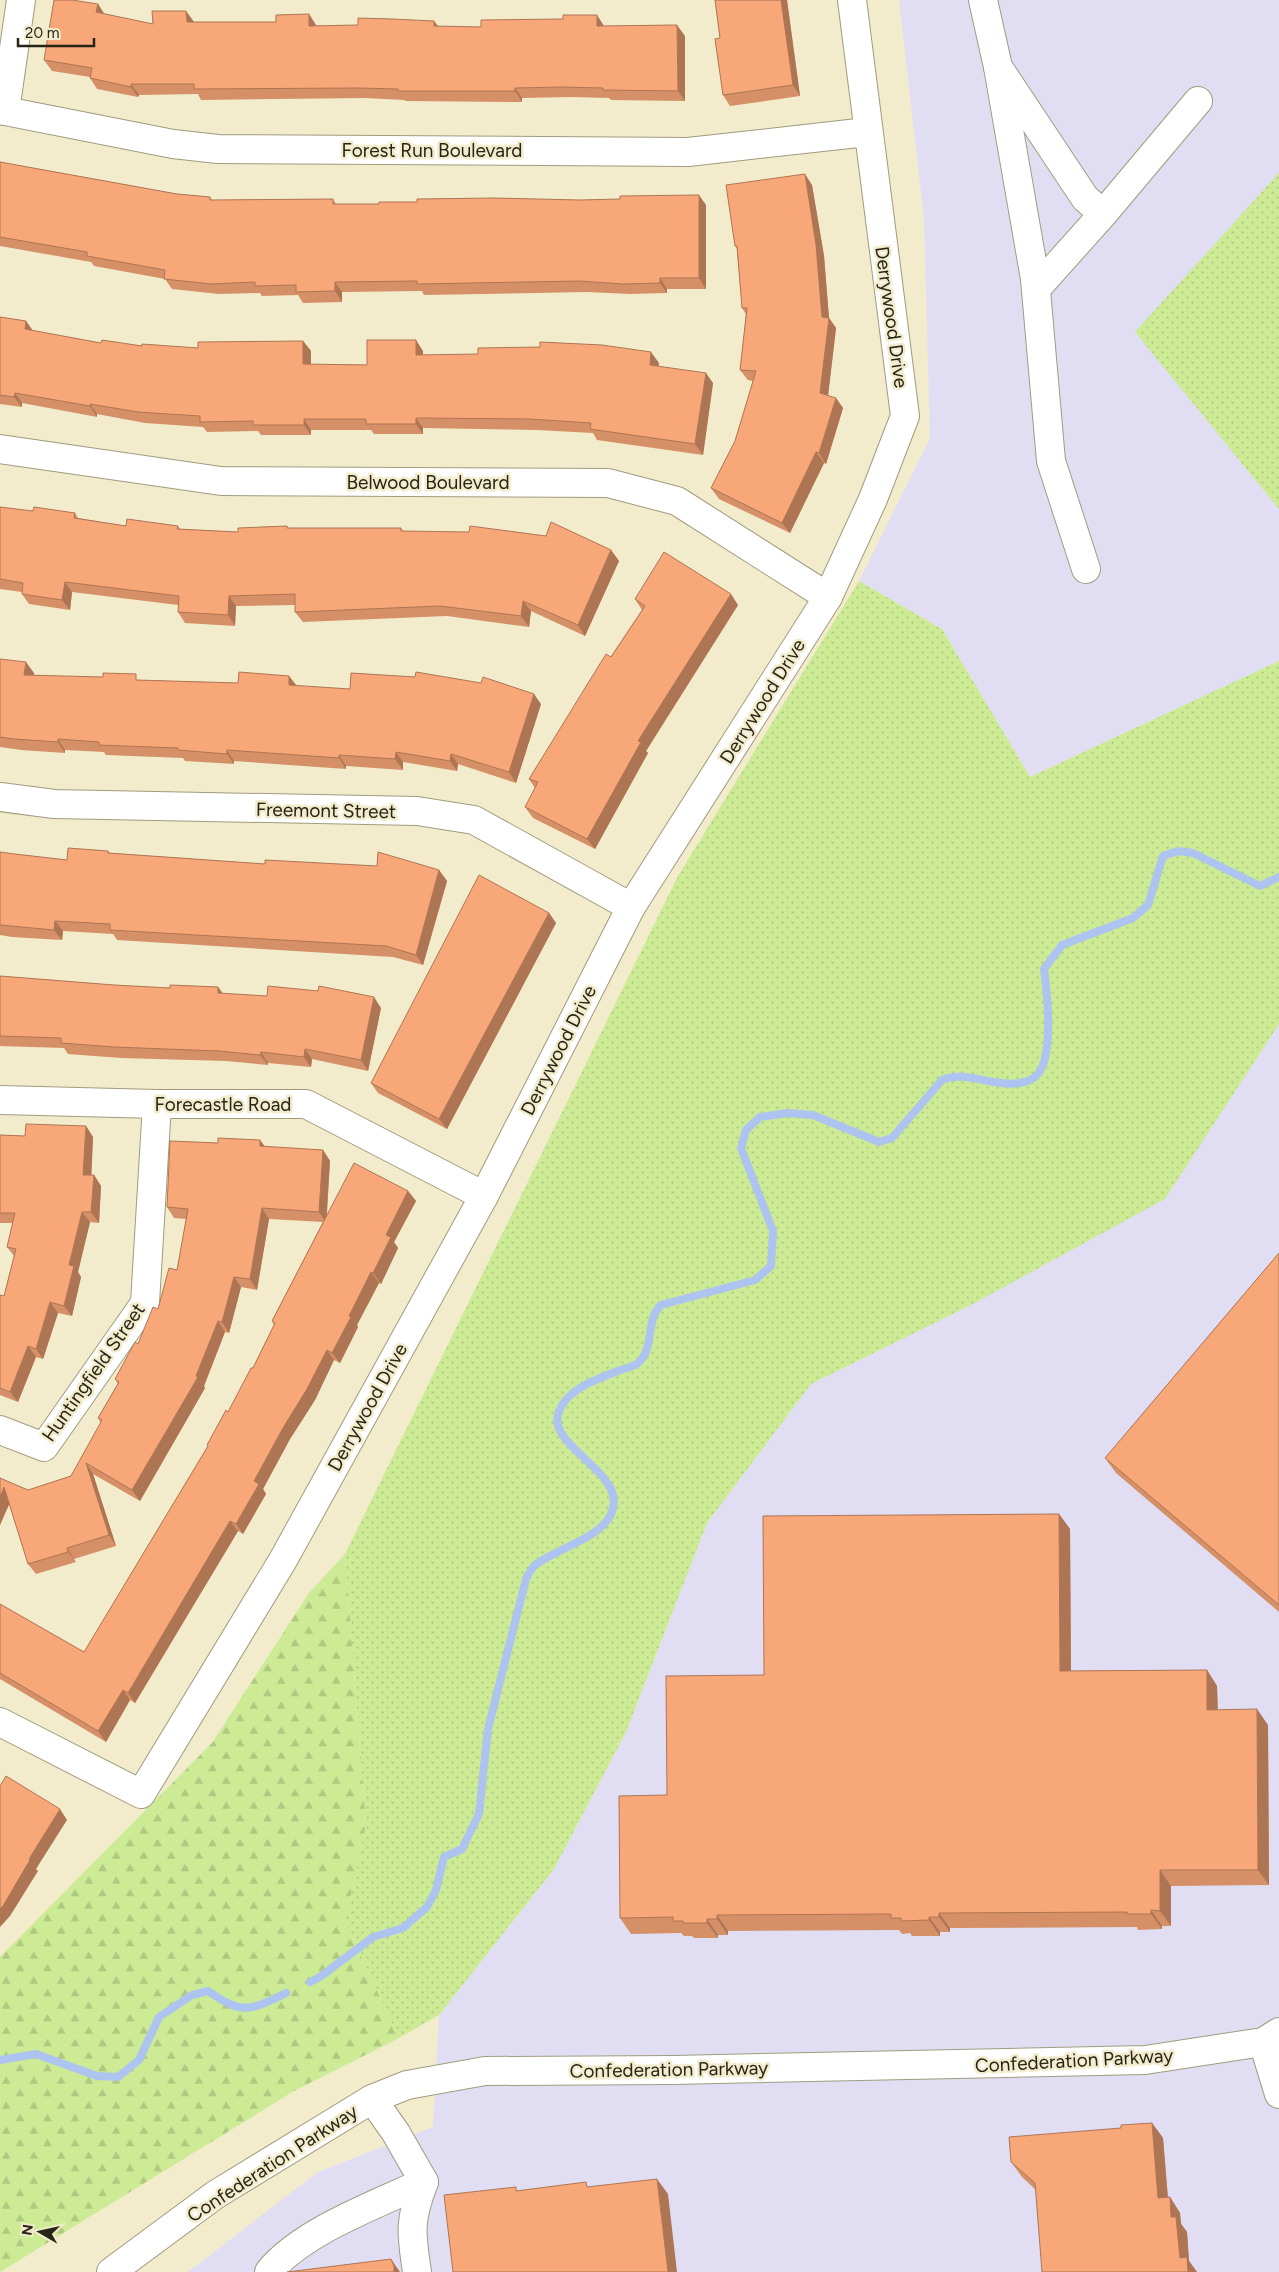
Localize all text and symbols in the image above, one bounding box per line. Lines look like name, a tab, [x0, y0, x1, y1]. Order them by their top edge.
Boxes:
scale bar	[18, 15, 94, 47]
text: 20 m	[25, 24, 59, 42]
street label: Forest Run Boulevard	[342, 139, 522, 162]
street label: Derrywood Drive	[870, 245, 913, 389]
street label: Belwood Boulevard	[346, 471, 510, 494]
street label: Derrywood Drive	[715, 635, 810, 768]
street label: Freemont Street	[256, 798, 396, 823]
street label: Derrywood Drive	[516, 981, 601, 1119]
street label: Forecastle Road	[154, 1093, 292, 1116]
street label: Huntingfield Street	[37, 1299, 150, 1446]
street label: Derrywood Drive	[323, 1339, 412, 1475]
street label: Confederation Parkway	[974, 2044, 1174, 2077]
street label: Confederation Parkway	[570, 2056, 768, 2083]
street label: Confederation Parkway	[183, 2100, 362, 2227]
north arrow	[15, 2207, 65, 2257]
text: N	[18, 2223, 37, 2237]

